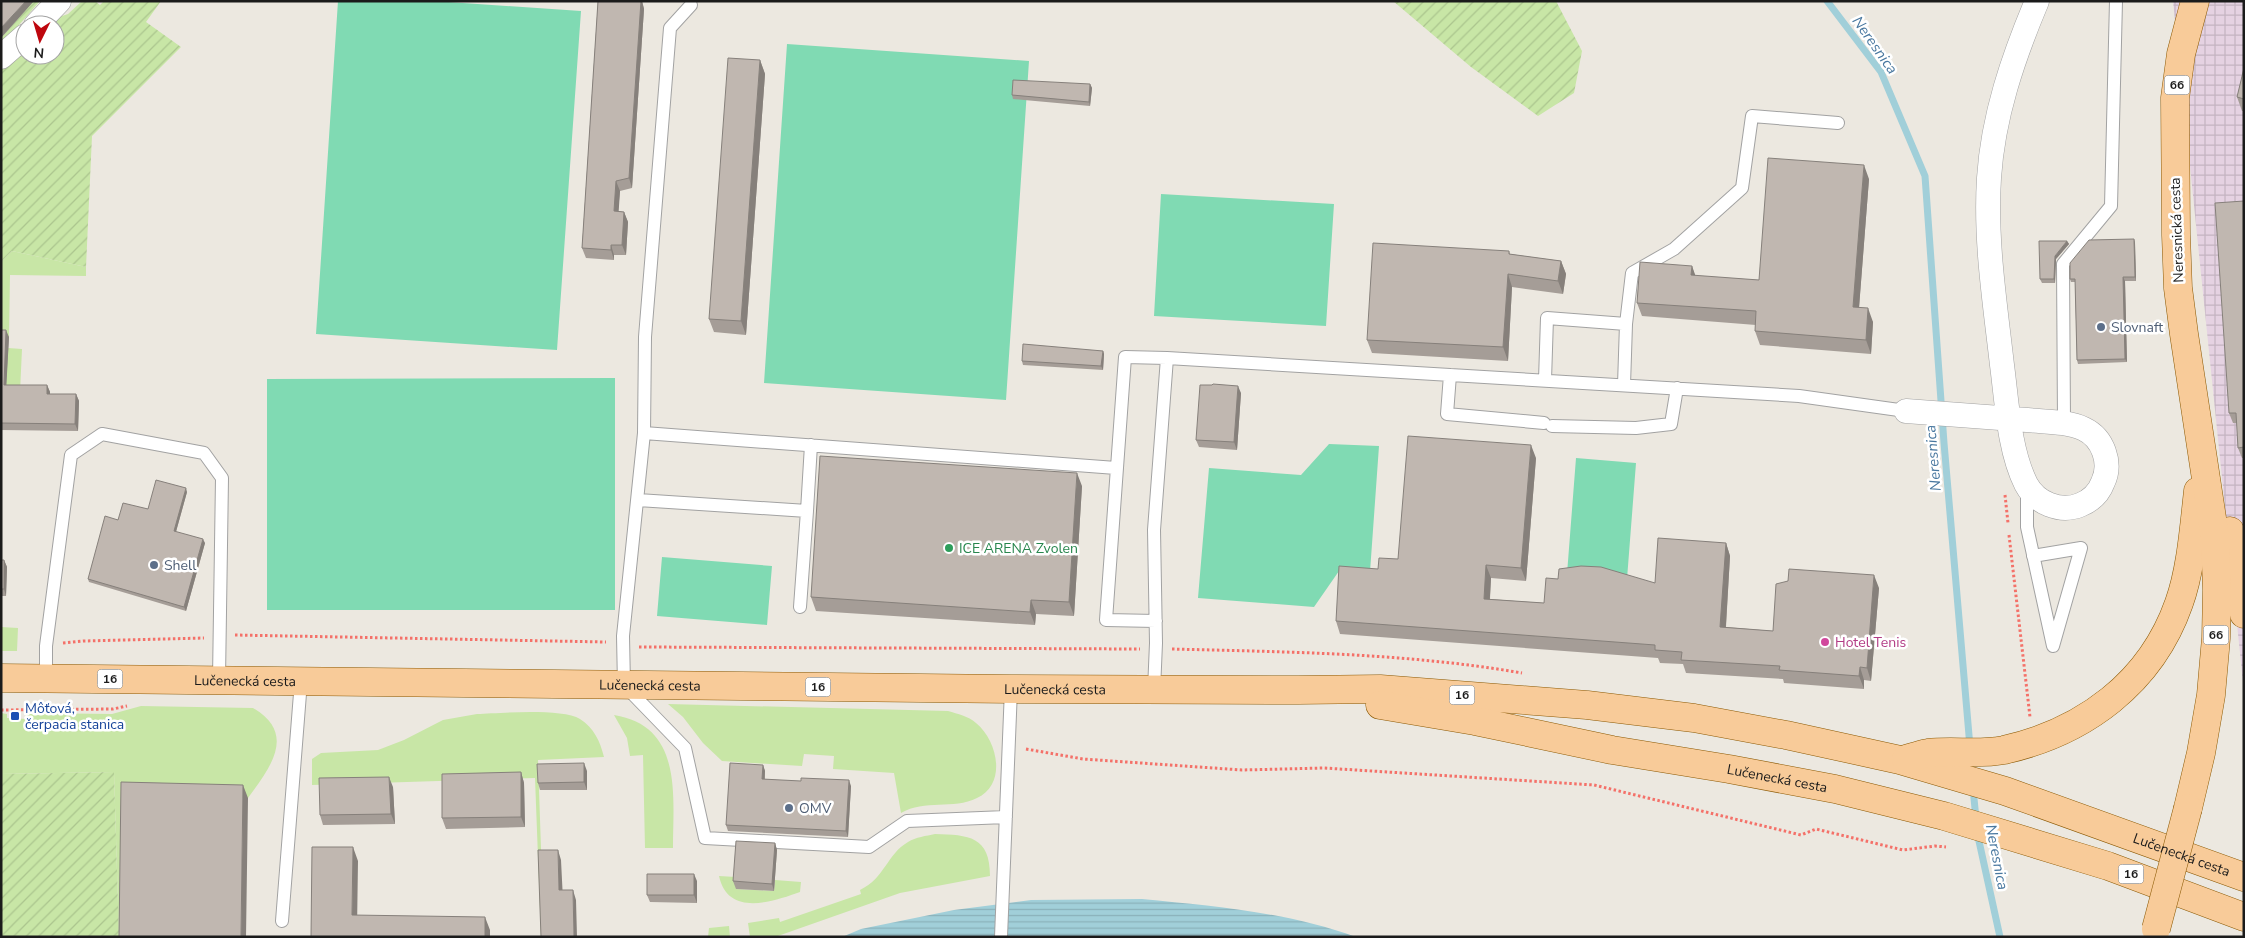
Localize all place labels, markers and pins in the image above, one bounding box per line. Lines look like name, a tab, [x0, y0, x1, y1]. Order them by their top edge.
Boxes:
place label: Slovnaft	[2111, 318, 2163, 337]
marker: Slovnaft	[2095, 321, 2107, 333]
place label: ICE ARENA Zvolen	[959, 539, 1078, 558]
marker: ICE ARENA Zvolen	[943, 542, 955, 554]
place label: Shell	[164, 556, 197, 575]
marker: Shell	[148, 559, 160, 571]
place label: Hotel Tenis	[1835, 633, 1906, 652]
marker: Hotel Tenis	[1819, 636, 1831, 648]
place label: Môťová, čerpacia stanica	[25, 699, 124, 734]
marker: Môťová, čerpacia stanica	[9, 710, 21, 722]
place label: OMV	[799, 799, 832, 818]
marker: OMV	[783, 802, 795, 814]

